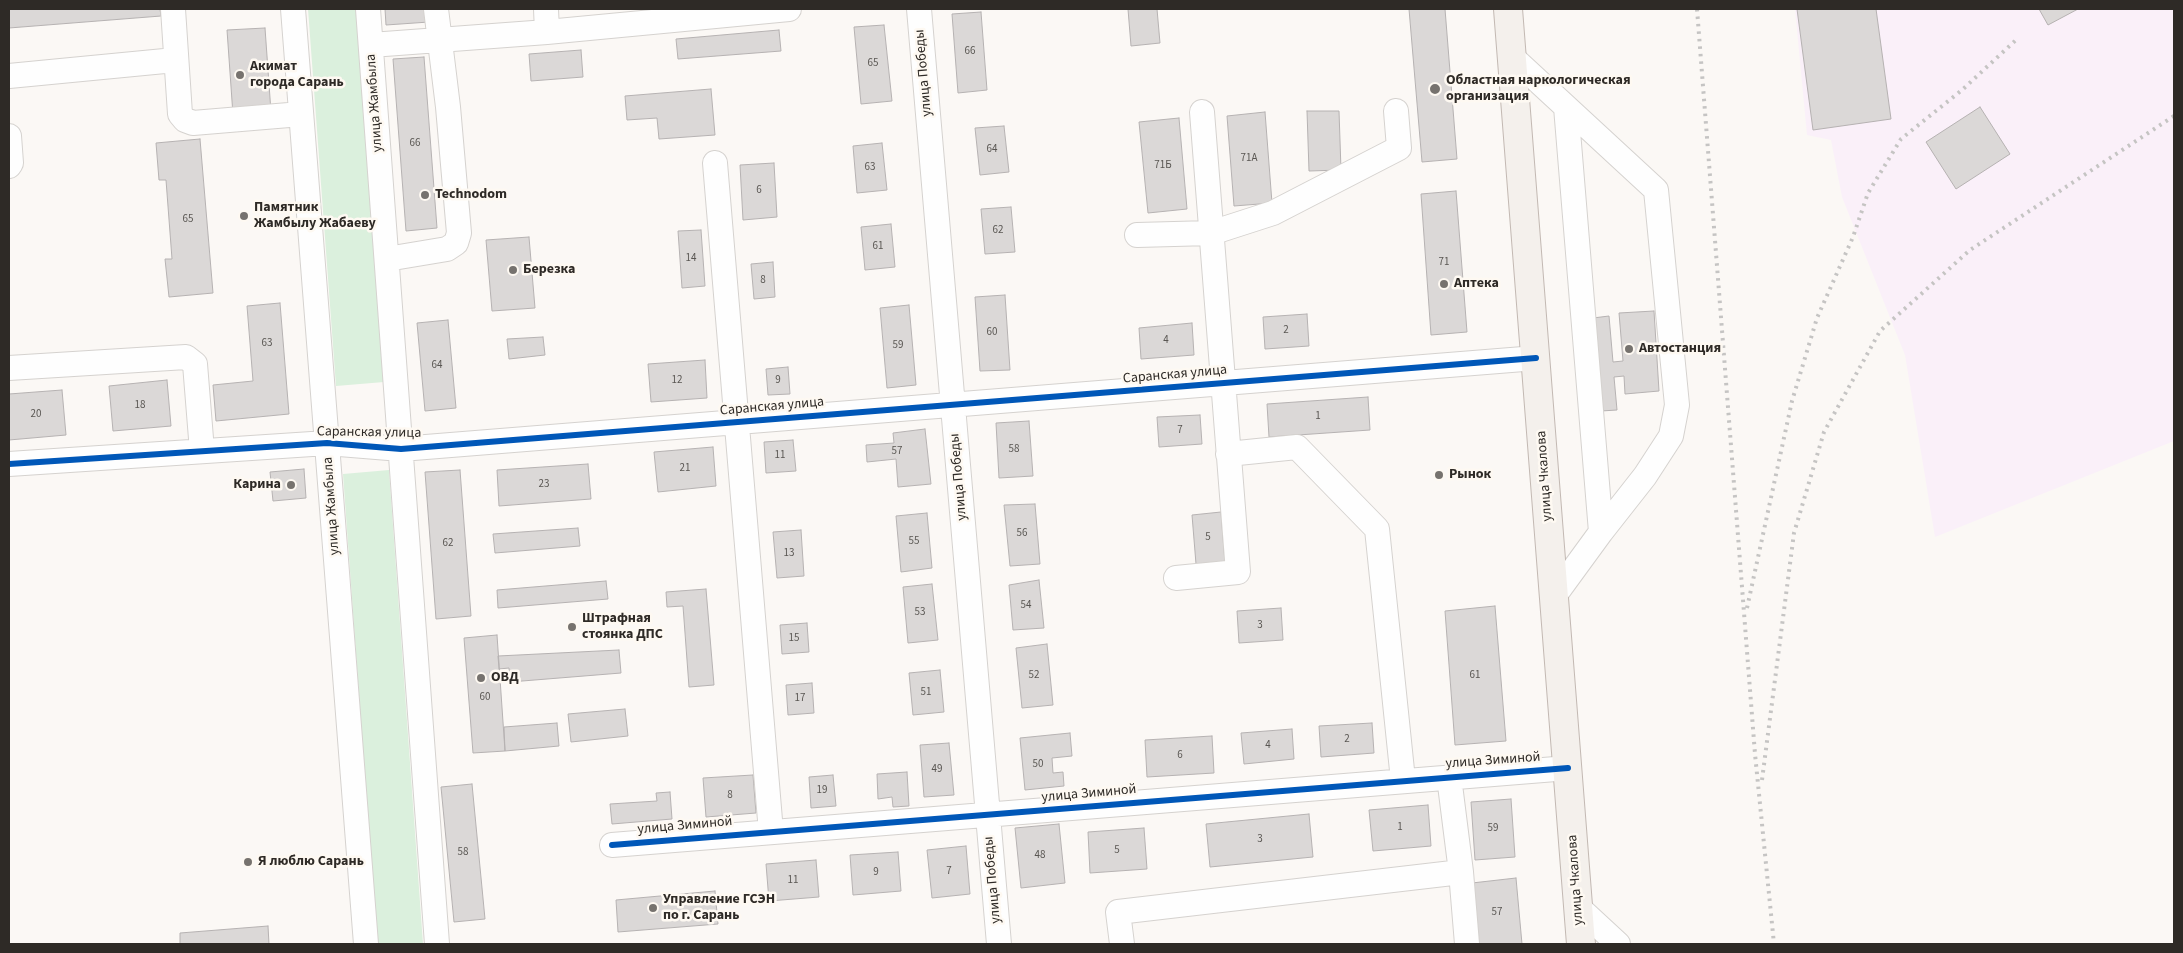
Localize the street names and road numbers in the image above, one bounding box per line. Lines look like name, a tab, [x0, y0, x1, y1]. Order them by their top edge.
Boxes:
street label: улица Победы	[912, 29, 936, 117]
street label: улица Жамбыла	[363, 53, 387, 153]
street label: Саранская улица	[1122, 362, 1228, 388]
street label: Саранская улица	[719, 394, 825, 420]
street label: Саранская улица	[317, 424, 421, 442]
street label: улица Чкалова	[1533, 430, 1557, 522]
street label: улица Победы	[947, 433, 971, 521]
street label: улица Жамбыла	[320, 456, 344, 556]
street label: улица Зиминой	[1445, 749, 1541, 773]
street label: улица Зиминой	[1041, 781, 1137, 807]
street label: улица Зиминой	[637, 813, 733, 839]
street label: улица Чкалова	[1564, 834, 1588, 926]
street label: улица Победы	[981, 836, 1005, 924]

